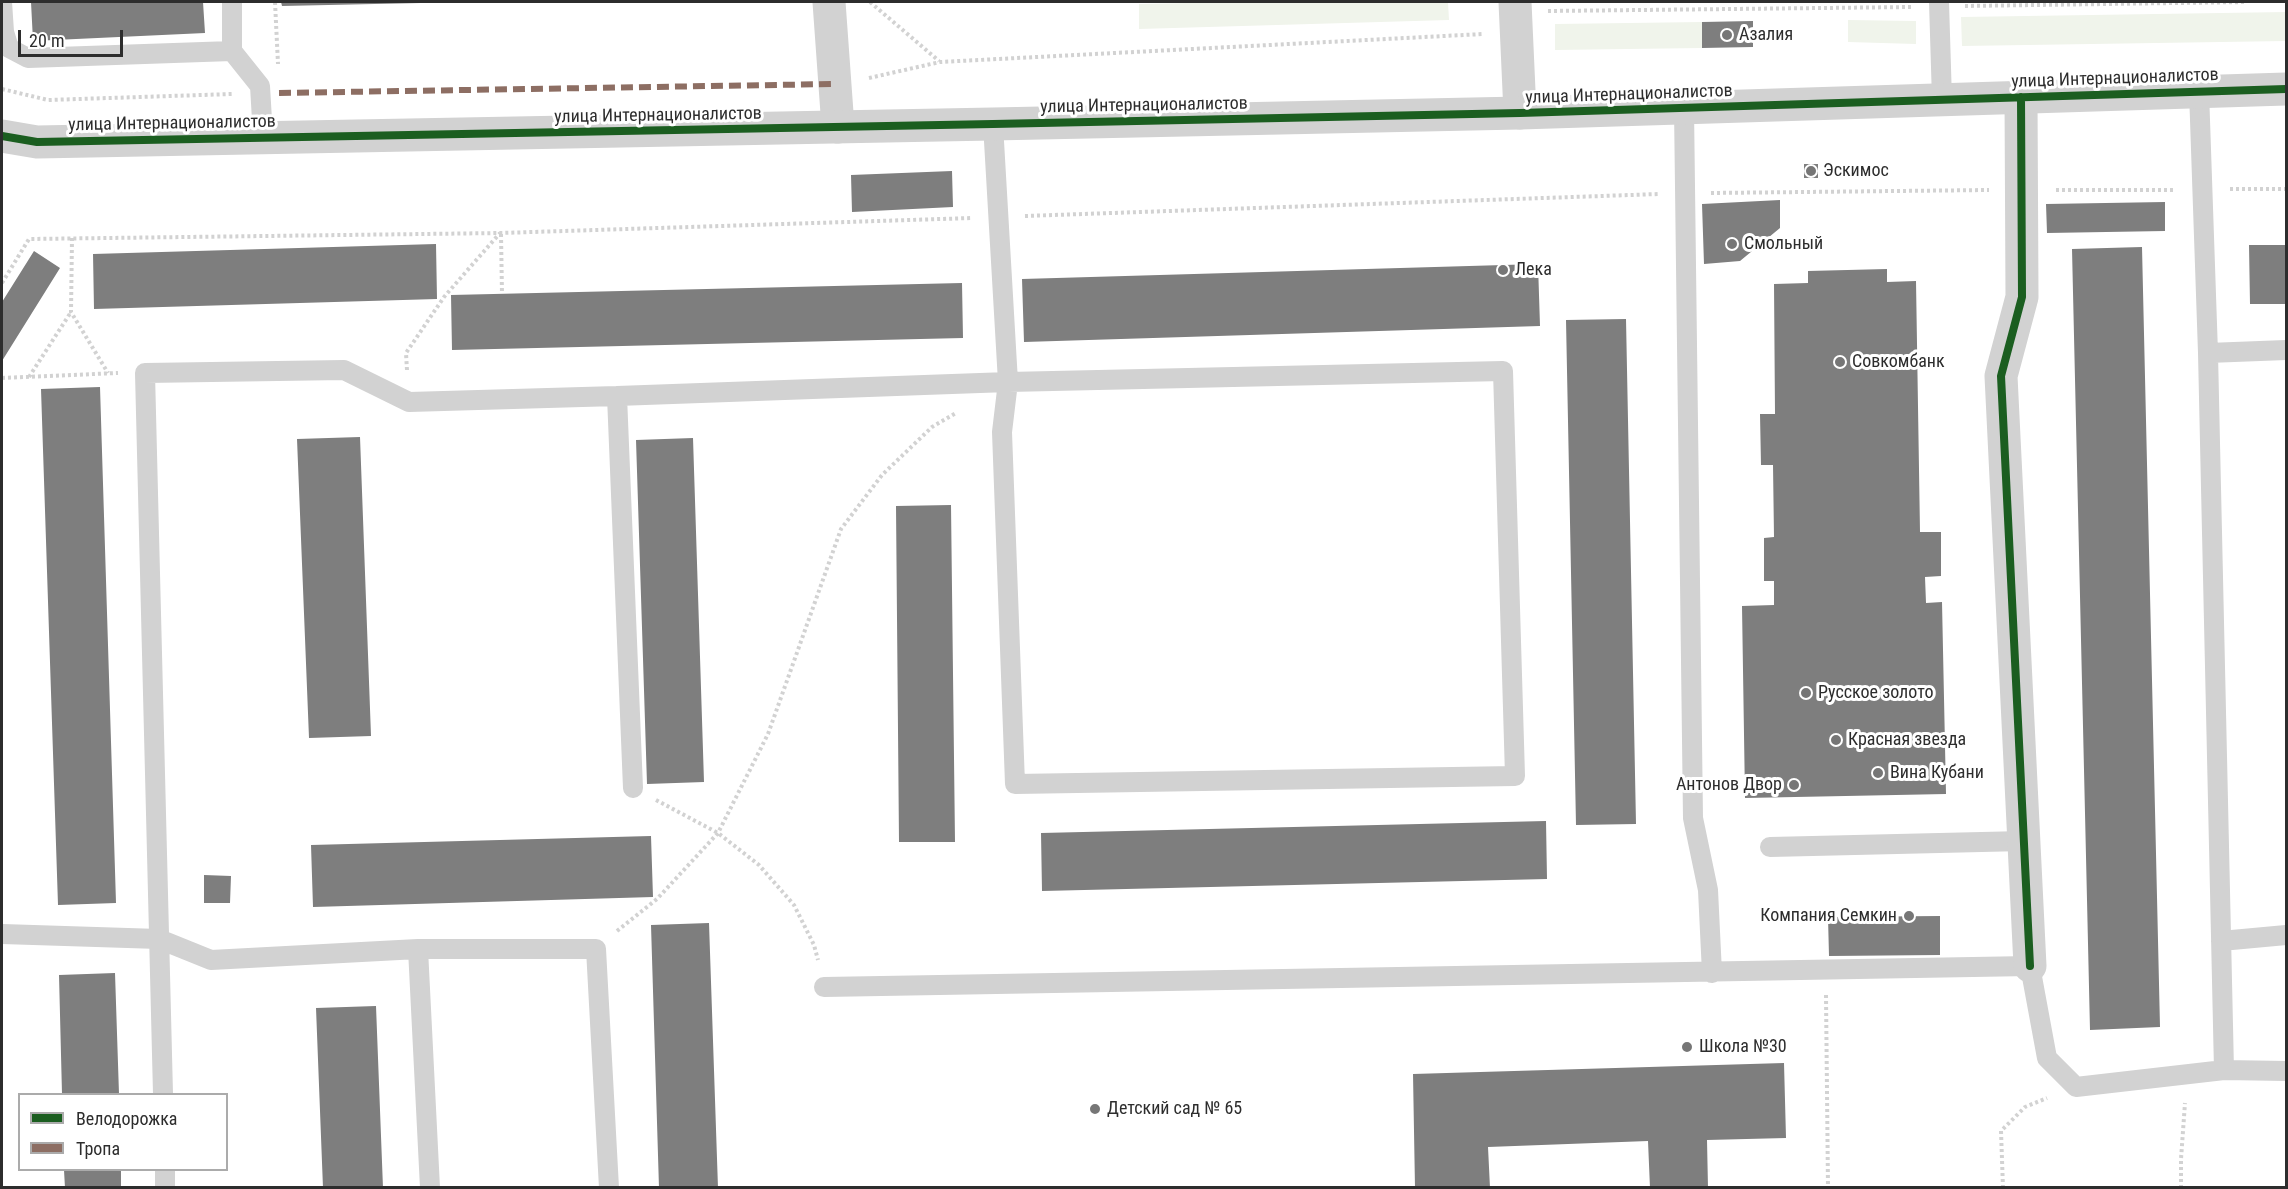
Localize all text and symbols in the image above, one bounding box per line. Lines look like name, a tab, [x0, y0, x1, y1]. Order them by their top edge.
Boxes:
scale bar	[21, 18, 126, 56]
place label: Азалия	[1739, 24, 1793, 46]
marker: Азалия	[1720, 28, 1734, 42]
text: 20 m	[29, 30, 64, 51]
street label: улица Интернационалистов	[2011, 65, 2219, 93]
street label: улица Интернационалистов	[1525, 81, 1733, 109]
street label: улица Интернационалистов	[1040, 93, 1248, 119]
street label: улица Интернационалистов	[554, 103, 762, 129]
street label: улица Интернационалистов	[68, 111, 276, 137]
place label: Эскимос	[1823, 160, 1889, 182]
marker: Эскимос	[1804, 164, 1818, 178]
place label: Смольный	[1744, 233, 1823, 255]
marker: Смольный	[1725, 237, 1739, 251]
place label: Лека	[1515, 259, 1552, 281]
marker: Лека	[1496, 263, 1510, 277]
place label: Совкомбанк	[1852, 351, 1945, 373]
marker: Совкомбанк	[1833, 355, 1847, 369]
place label: Русское золото	[1818, 682, 1933, 704]
marker: Русское золото	[1799, 686, 1813, 700]
place label: Красная звезда	[1848, 729, 1966, 751]
marker: Красная звезда	[1829, 733, 1843, 747]
place label: Вина Кубани	[1890, 762, 1984, 784]
marker: Вина Кубани	[1871, 766, 1885, 780]
place label: Антонов Двор	[1676, 774, 1782, 796]
marker: Антонов Двор	[1787, 778, 1801, 792]
place label: Компания Семкин	[1760, 905, 1897, 927]
marker: Компания Семкин	[1902, 909, 1916, 923]
place label: Школа №30	[1699, 1036, 1787, 1058]
marker: Школа №30	[1680, 1040, 1694, 1054]
legend	[18, 1093, 228, 1171]
place label: Детский сад № 65	[1107, 1098, 1242, 1120]
marker: Детский сад № 65	[1088, 1102, 1102, 1116]
text: Велодорожка	[76, 1108, 177, 1129]
text: Тропа	[76, 1138, 120, 1159]

